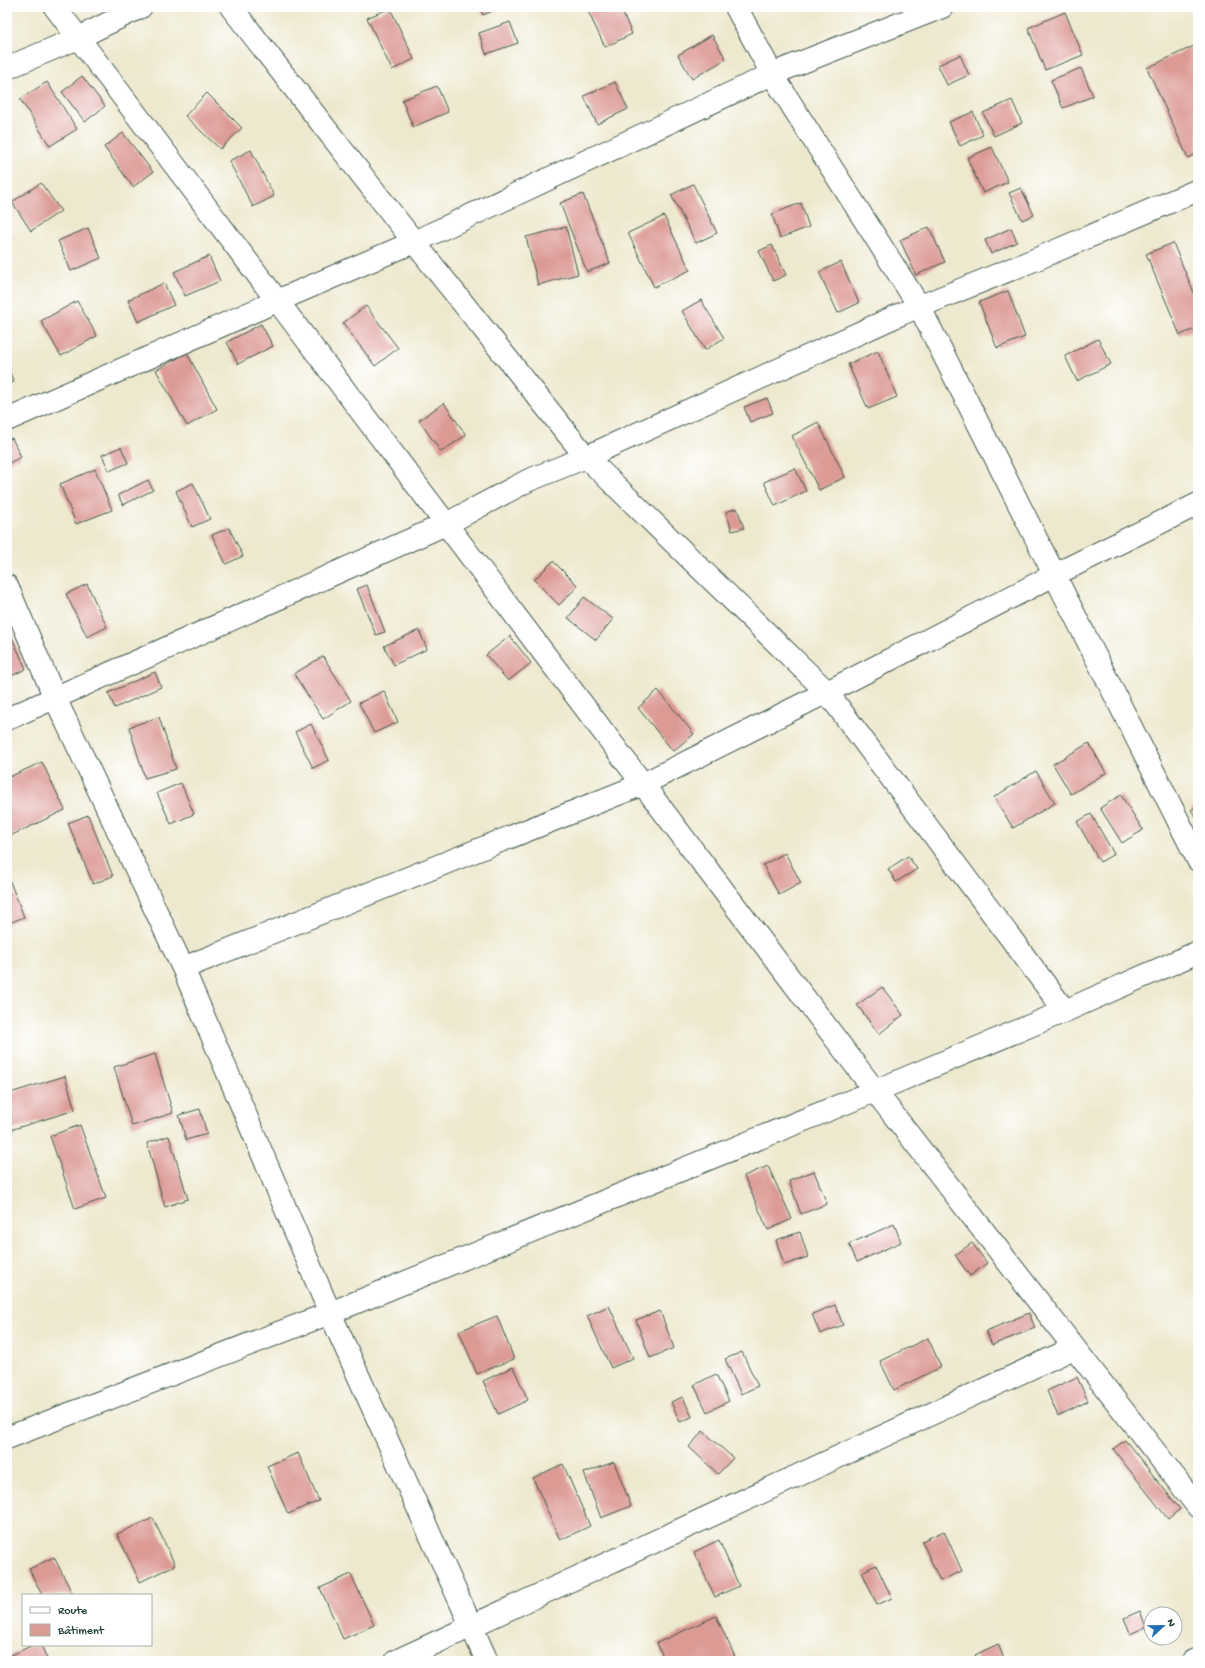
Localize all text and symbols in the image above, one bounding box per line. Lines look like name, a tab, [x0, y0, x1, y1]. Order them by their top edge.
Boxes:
legend	[22, 1594, 152, 1646]
text: Route	[58, 1605, 88, 1619]
north arrow	[1143, 1606, 1183, 1646]
text: N	[1164, 1617, 1177, 1629]
text: Bâtiment	[57, 1625, 105, 1639]

